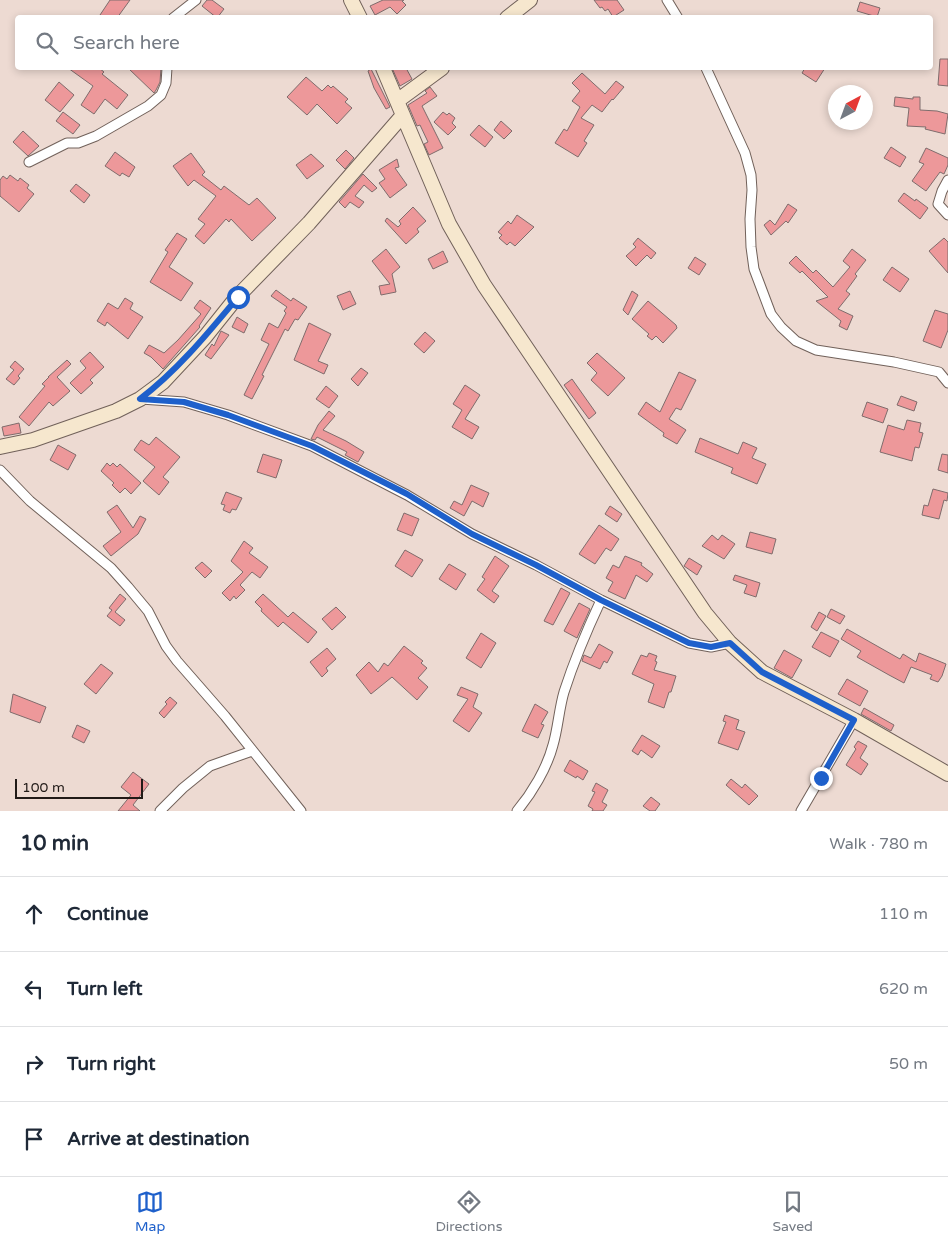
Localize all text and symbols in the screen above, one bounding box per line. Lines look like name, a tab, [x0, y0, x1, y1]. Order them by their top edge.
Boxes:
search box	[15, 15, 933, 70]
icon: search	[33, 29, 61, 57]
text: Search here	[73, 32, 180, 54]
north arrow	[828, 85, 873, 130]
route start	[227, 286, 250, 309]
route end	[810, 767, 833, 790]
scale bar	[15, 776, 142, 799]
text: 100 m	[22, 779, 65, 796]
text: 10 min	[20, 831, 89, 856]
text: Walk · 780 m	[829, 834, 928, 854]
icon: ahead	[20, 900, 48, 928]
text: Continue	[67, 903, 149, 925]
text: 110 m	[879, 904, 928, 924]
icon: left	[20, 975, 48, 1003]
text: Turn left	[67, 978, 143, 1000]
text: 620 m	[879, 979, 928, 999]
icon: right	[20, 1050, 48, 1078]
text: Turn right	[67, 1053, 155, 1075]
text: 50 m	[889, 1054, 928, 1074]
icon: arrive	[20, 1125, 48, 1153]
text: Arrive at destination	[67, 1128, 250, 1150]
tab: Map	[135, 1188, 165, 1235]
tab: Directions	[435, 1188, 502, 1235]
tab: Saved	[772, 1188, 813, 1235]

